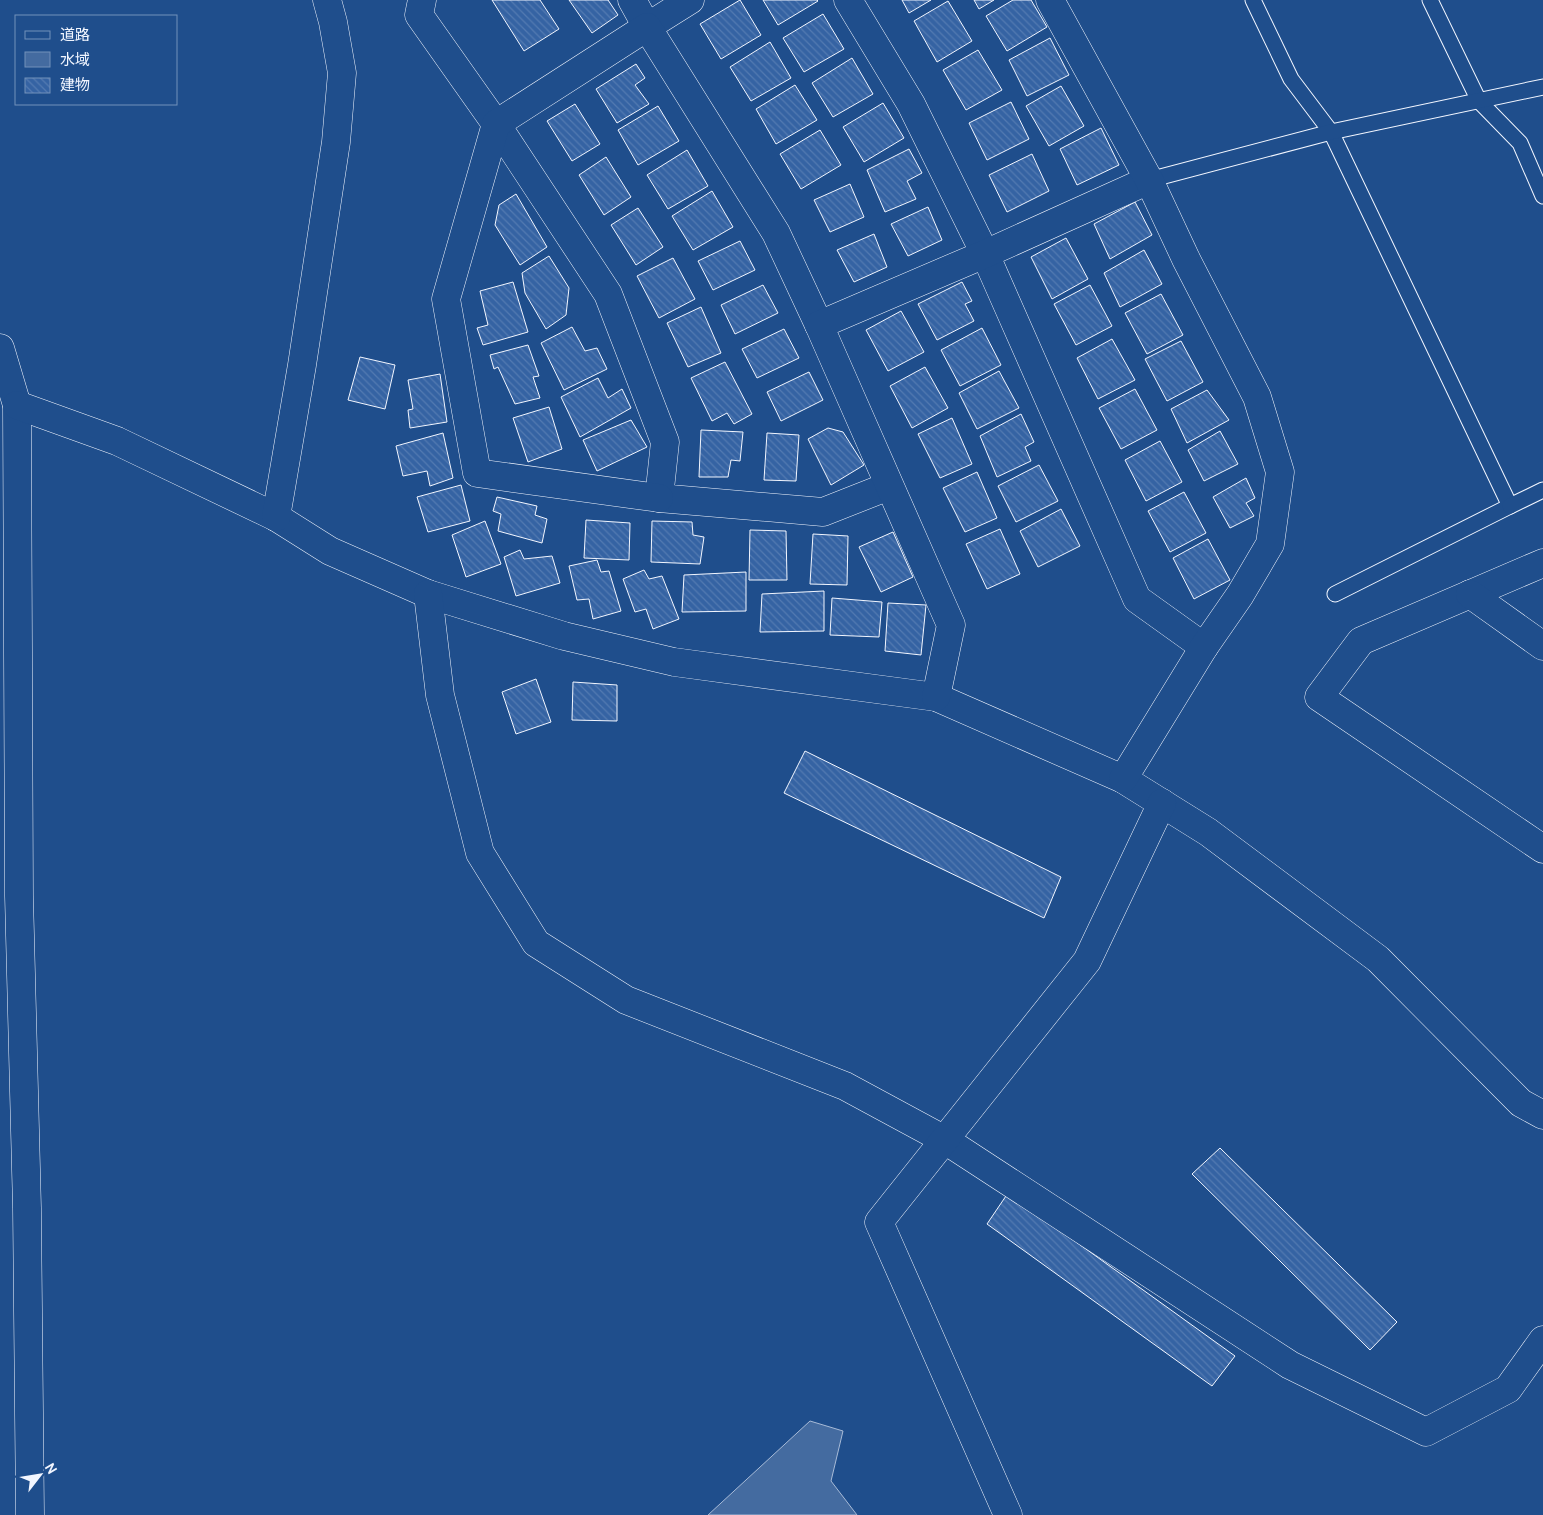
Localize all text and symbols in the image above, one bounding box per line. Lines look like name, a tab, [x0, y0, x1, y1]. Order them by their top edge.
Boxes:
legend	[15, 15, 178, 105]
text: 道路	[60, 26, 90, 44]
text: 水域	[60, 51, 90, 69]
text: 建物	[60, 76, 90, 94]
north arrow	[15, 1450, 65, 1500]
text: N	[41, 1459, 61, 1477]

